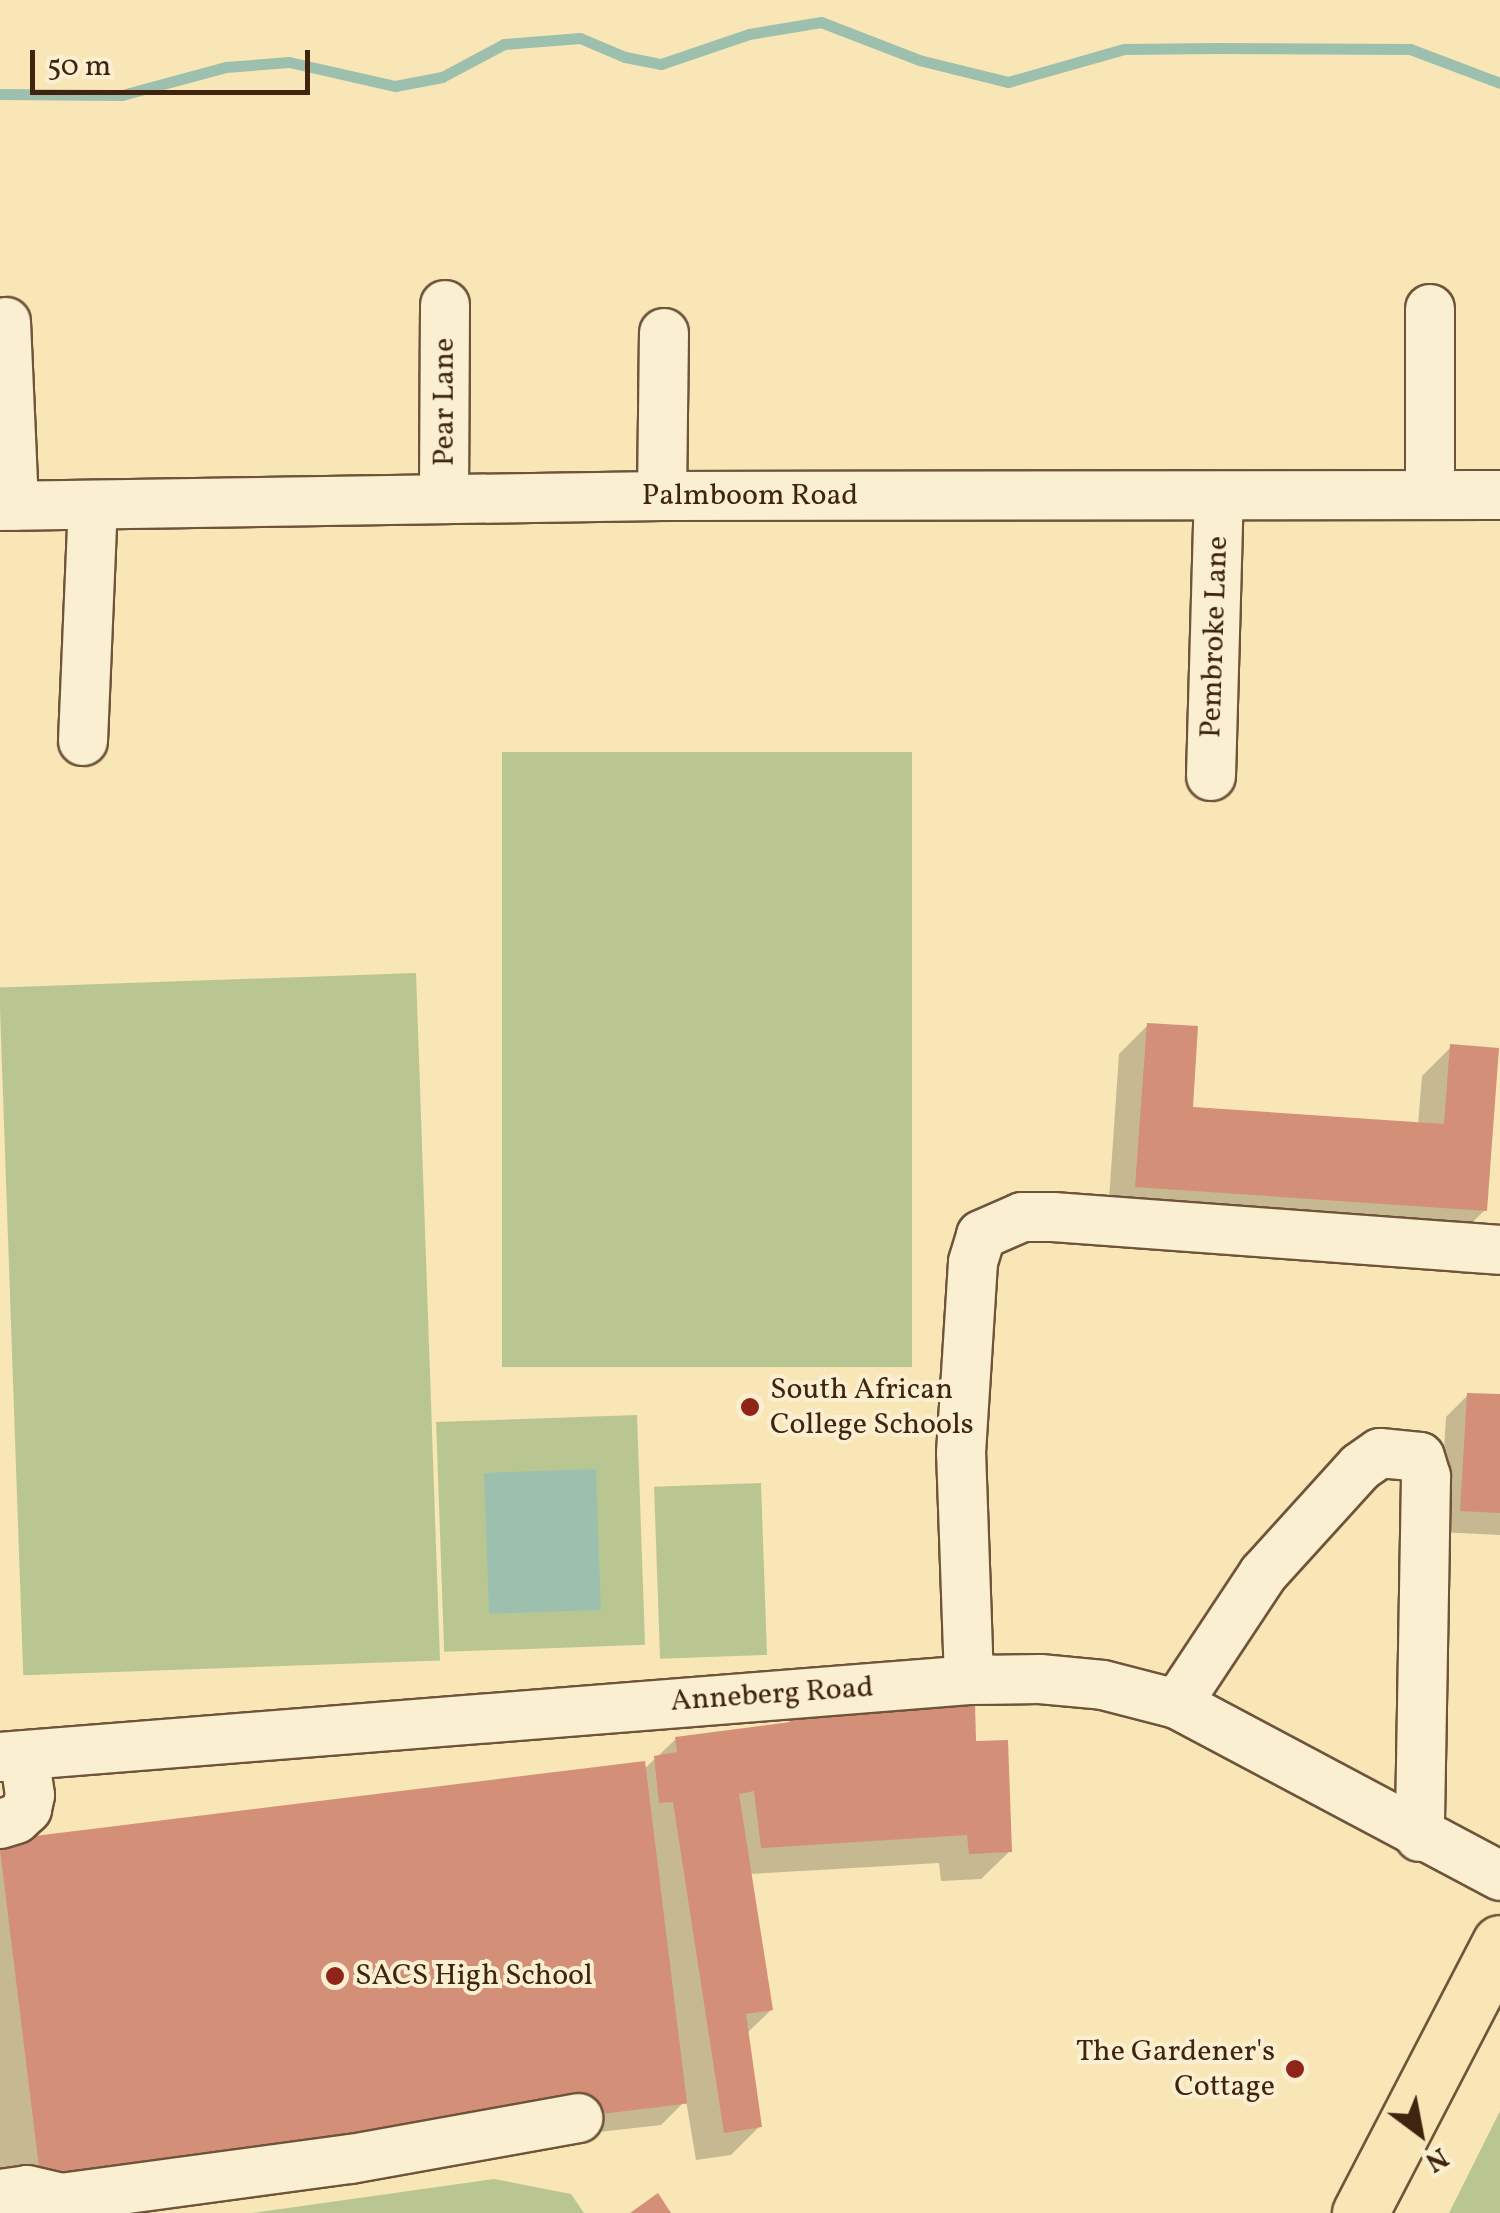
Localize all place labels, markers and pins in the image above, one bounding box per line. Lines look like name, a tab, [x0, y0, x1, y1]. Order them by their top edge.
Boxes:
place label: South African College Schools	[770, 1372, 973, 1442]
marker: South African College Schools	[739, 1396, 761, 1418]
place label: SACS High School	[355, 1958, 593, 1994]
marker: SACS High School	[324, 1965, 346, 1987]
place label: The Gardener's Cottage	[1076, 2034, 1275, 2104]
marker: The Gardener's Cottage	[1284, 2058, 1306, 2080]

